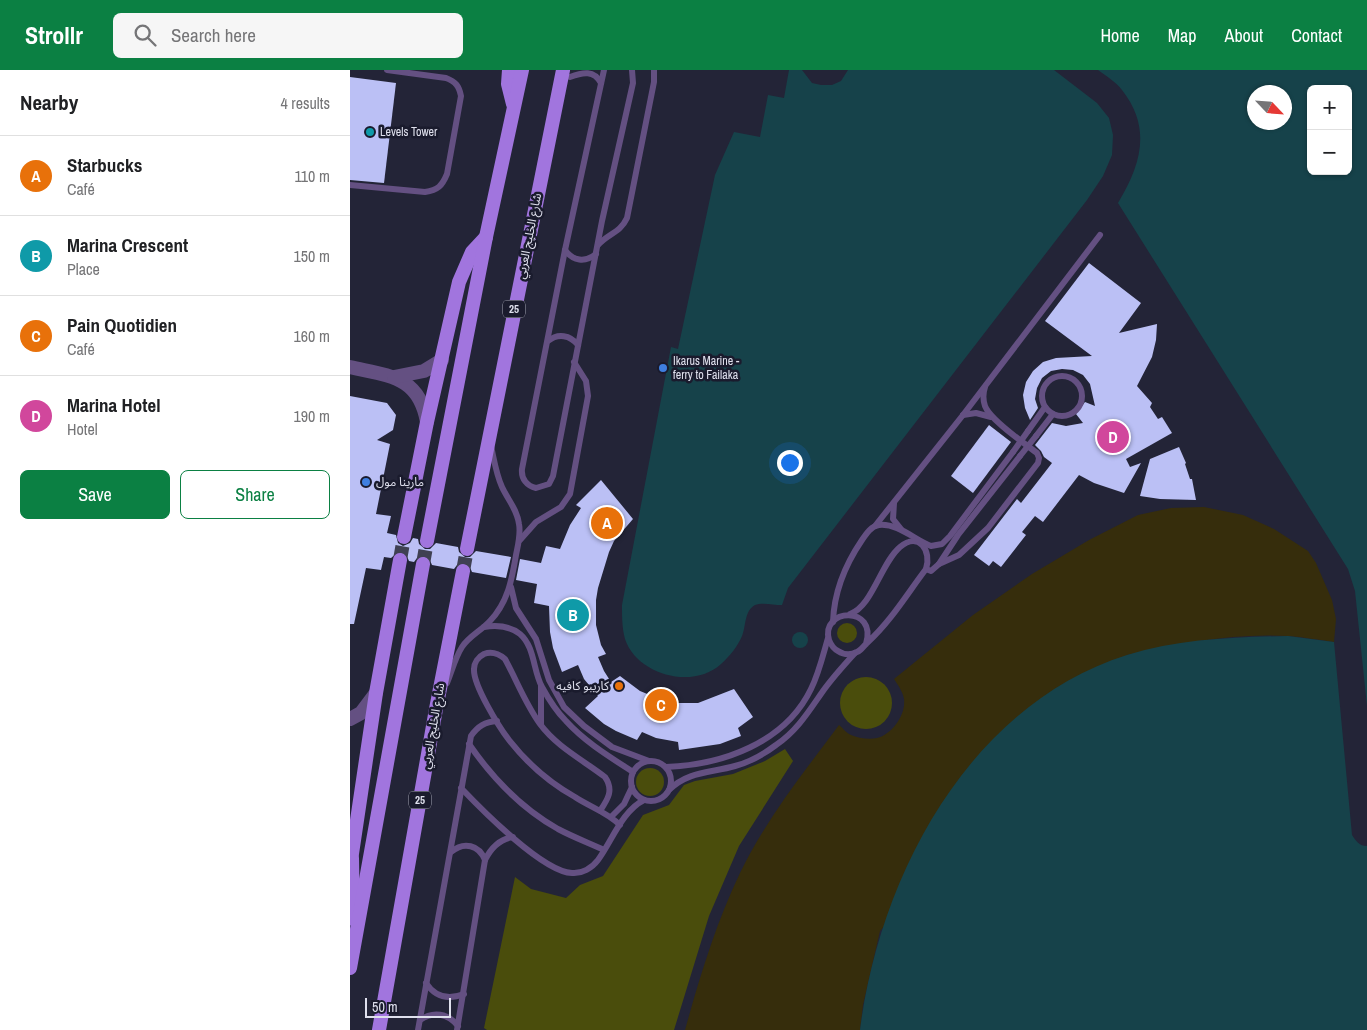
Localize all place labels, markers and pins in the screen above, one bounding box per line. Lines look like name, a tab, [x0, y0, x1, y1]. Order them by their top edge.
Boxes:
place label: Levels Tower	[380, 124, 438, 140]
marker: Levels Tower	[364, 126, 376, 138]
place label: Ikarus Marine - ferry to Failaka	[673, 353, 740, 383]
marker: Ikarus Marine - ferry to Failaka	[657, 362, 669, 374]
pin: D	[1097, 418, 1129, 456]
place label: مارينا مول	[376, 474, 424, 490]
marker: مارينا مول	[360, 476, 372, 488]
pin: A	[591, 504, 623, 542]
pin: B	[557, 596, 589, 634]
place label: كاريبو كافيه	[556, 678, 610, 694]
marker: كاريبو كافيه	[613, 680, 625, 692]
pin: C	[645, 686, 677, 724]

